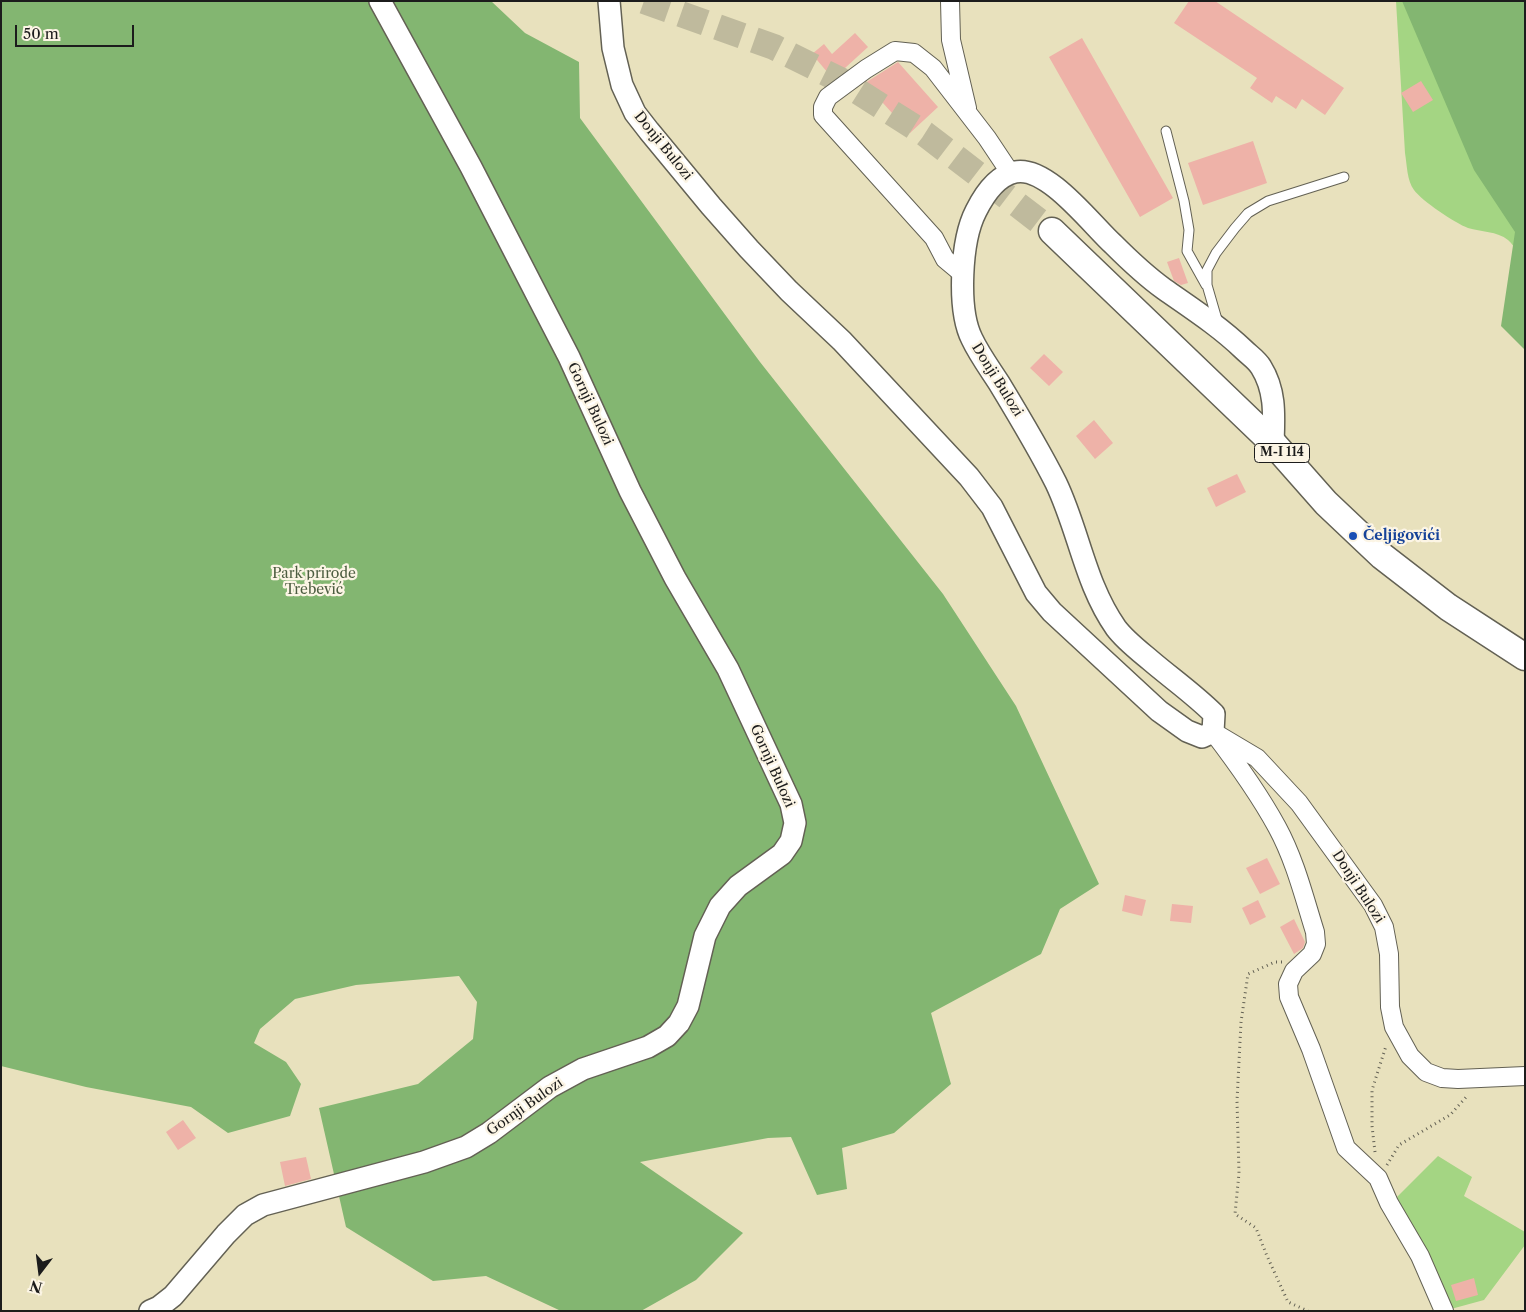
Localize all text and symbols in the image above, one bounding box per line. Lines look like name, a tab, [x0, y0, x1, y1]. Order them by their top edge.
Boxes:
scale bar	[18, 15, 136, 47]
text: 50 m	[23, 24, 59, 43]
street label: Donji Bulozi	[630, 108, 696, 184]
street label: Donji Bulozi	[968, 340, 1026, 420]
street label: Gornji Bulozi	[564, 360, 616, 448]
road number: M-I 114	[1254, 443, 1310, 462]
place label: Čeljigovići	[1363, 528, 1440, 544]
marker: Čeljigovići	[1347, 530, 1359, 542]
park label: Park prirode Trebević	[272, 566, 356, 598]
street label: Gornji Bulozi	[746, 722, 798, 810]
street label: Donji Bulozi	[1328, 848, 1388, 926]
street label: Gornji Bulozi	[484, 1075, 566, 1139]
north arrow	[15, 1247, 65, 1297]
text: N	[28, 1276, 44, 1297]

